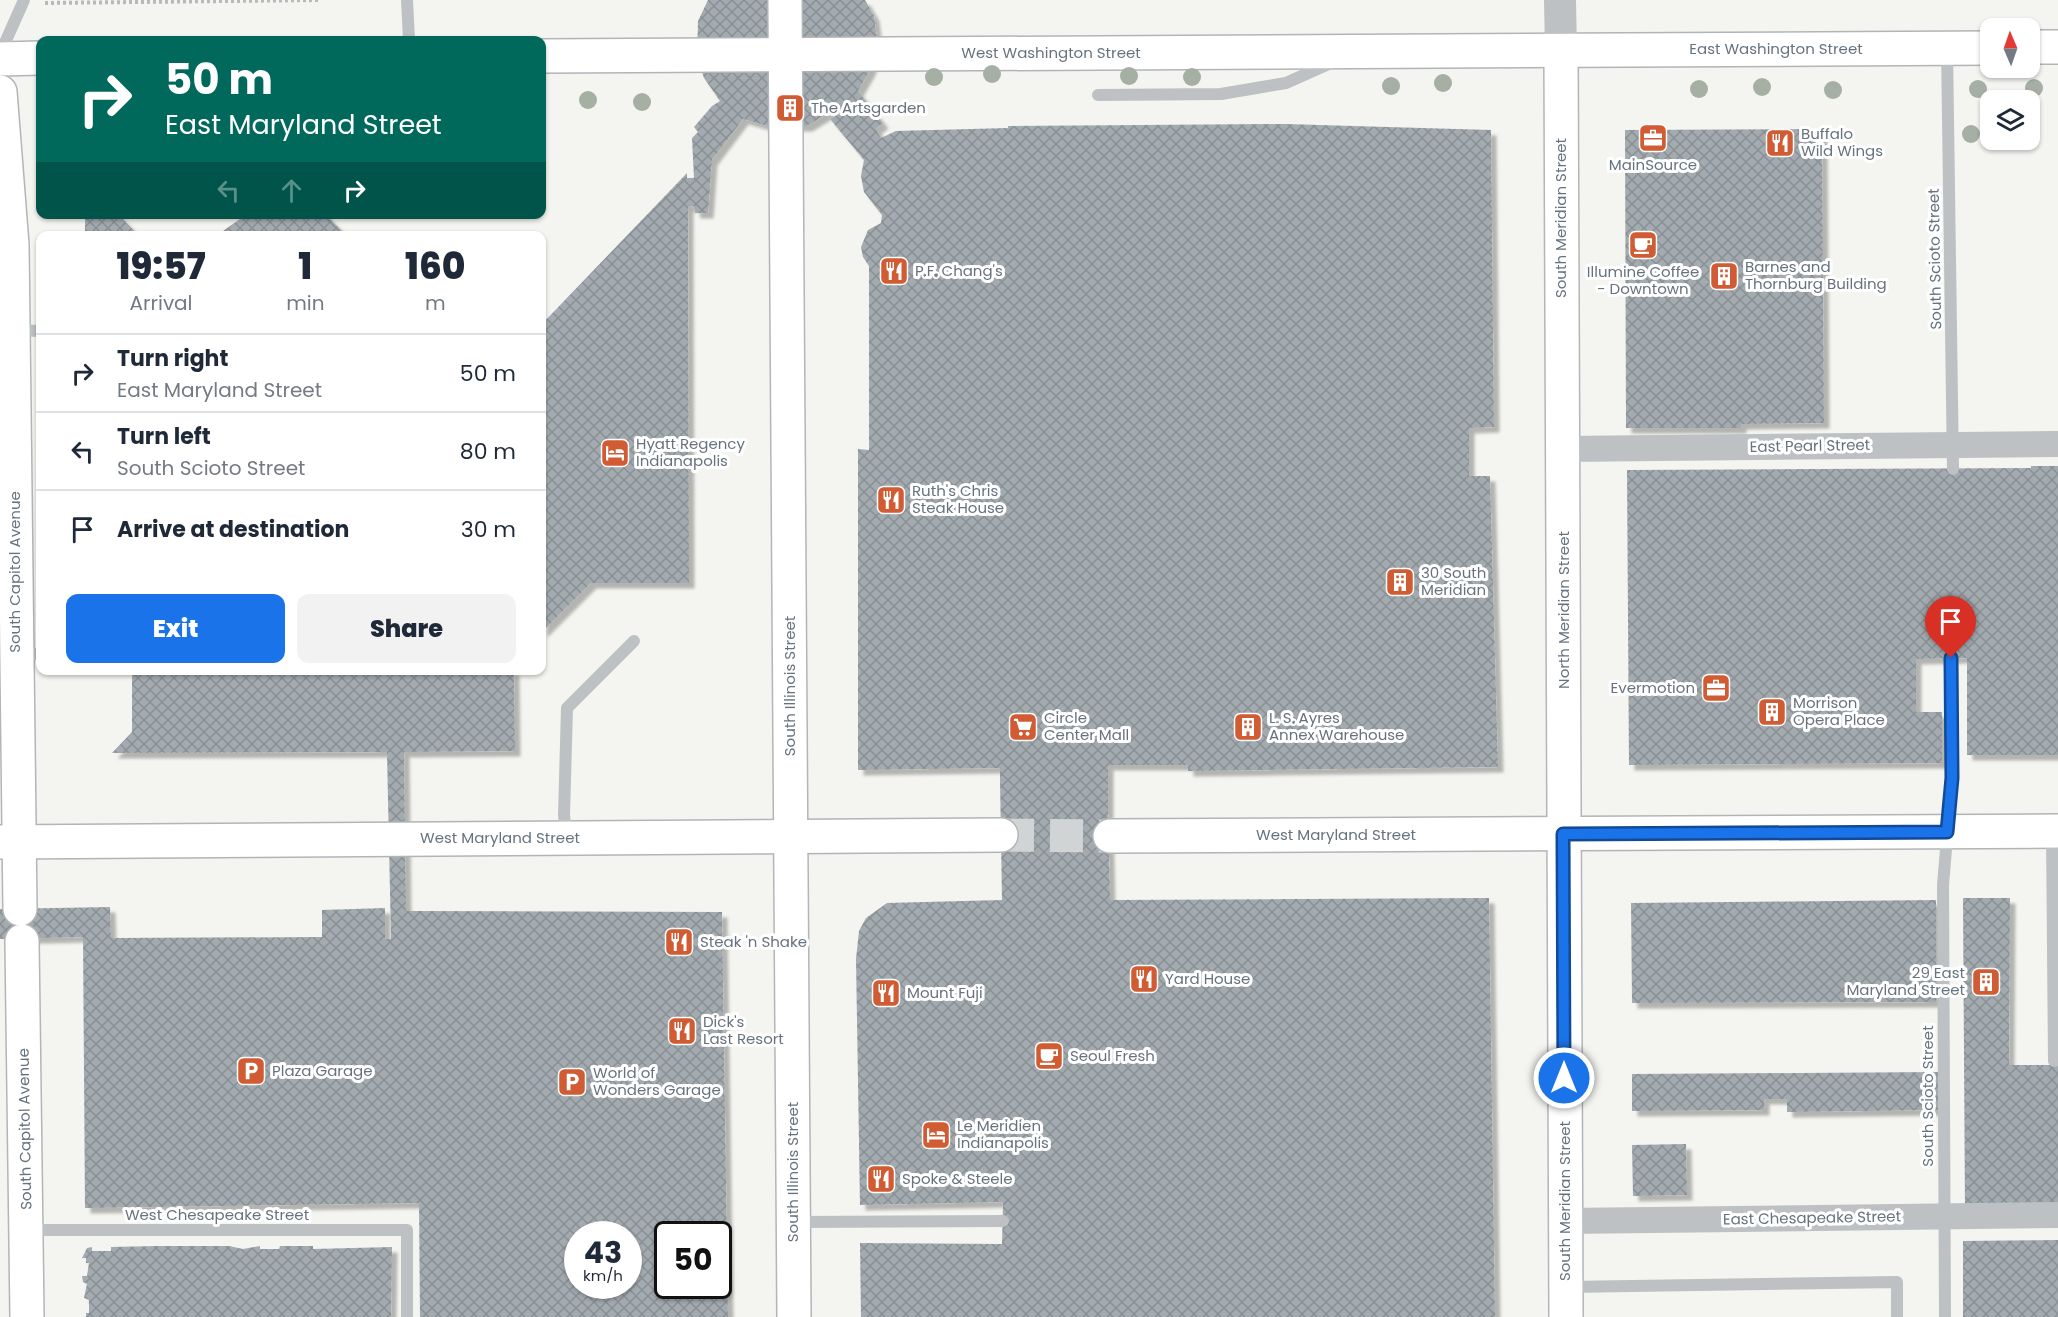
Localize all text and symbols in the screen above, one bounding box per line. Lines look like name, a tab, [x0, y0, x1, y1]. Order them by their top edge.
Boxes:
north arrow	[1980, 18, 2040, 78]
map controls	[1980, 18, 2040, 150]
street label: East Washington Street	[1689, 38, 1863, 59]
street label: West Washington Street	[961, 42, 1141, 63]
text: 50 m	[165, 50, 273, 109]
icon: right	[66, 60, 144, 138]
button: layers	[1980, 90, 2040, 150]
building icon: The Artsgarden	[774, 92, 806, 124]
place label: The Artsgarden	[811, 97, 926, 118]
text: East Maryland Street	[165, 106, 442, 143]
office icon: MainSource	[1637, 122, 1669, 154]
place label: Buffalo Wild Wings	[1801, 123, 1883, 161]
restaurant icon: Buffalo Wild Wings	[1764, 127, 1796, 159]
street label: South Meridian Street	[1550, 138, 1571, 298]
place label: MainSource	[1609, 154, 1697, 175]
icon: left	[212, 174, 245, 207]
icon: ahead	[275, 174, 308, 207]
icon: right	[338, 174, 371, 207]
street label: South Scioto Street	[1923, 188, 1946, 330]
cafe icon: Illumine Coffee - Downtown	[1627, 229, 1659, 261]
text: 19:57	[117, 241, 206, 292]
text: 1	[298, 241, 312, 292]
text: 160	[405, 241, 465, 292]
restaurant icon: P.F. Chang's	[878, 255, 910, 287]
place label: Barnes and Thornburg Building	[1745, 256, 1887, 294]
place label: P.F. Chang's	[915, 260, 1003, 281]
building icon: Barnes and Thornburg Building	[1708, 260, 1740, 292]
place label: Illumine Coffee - Downtown	[1587, 261, 1699, 299]
text: Arrival	[130, 289, 193, 317]
text: min	[286, 289, 324, 317]
text: m	[425, 289, 446, 317]
text: Turn right	[117, 343, 228, 374]
icon: right	[66, 357, 99, 390]
text: 50 m	[460, 358, 516, 389]
text: East Maryland Street	[117, 376, 322, 404]
text: Turn left	[117, 421, 211, 452]
place label: Hyatt Regency Indianapolis	[636, 433, 745, 471]
street label: East Pearl Street	[1750, 434, 1870, 457]
icon: left	[66, 435, 99, 468]
text: 80 m	[460, 436, 516, 467]
hotel icon: Hyatt Regency Indianapolis	[599, 437, 631, 469]
text: South Scioto Street	[117, 454, 305, 482]
place label: Ruth's Chris Steak House	[912, 480, 1004, 518]
restaurant icon: Ruth's Chris Steak House	[875, 484, 907, 516]
street label: South Capitol Avenue	[4, 491, 25, 653]
icon: arrive	[66, 513, 99, 546]
text: Arrive at destination	[117, 514, 349, 545]
text: 30 m	[461, 514, 516, 545]
street label: North Meridian Street	[1553, 531, 1574, 689]
place label: 30 South Meridian	[1421, 562, 1486, 600]
building icon: 30 South Meridian	[1384, 566, 1416, 598]
button: Exit	[66, 594, 285, 663]
button: Share	[297, 594, 516, 663]
pin	[1925, 596, 1976, 658]
icon: arrive	[1934, 605, 1967, 638]
street label: South Illinois Street	[779, 616, 800, 756]
office icon: Evermotion	[1700, 672, 1732, 704]
place label: Evermotion	[1611, 677, 1695, 698]
place label: Morrison Opera Place	[1793, 692, 1885, 730]
building icon: Morrison Opera Place	[1756, 696, 1788, 728]
place label: Circle Center Mall	[1044, 707, 1129, 745]
place label: L. S. Ayres Annex Warehouse	[1269, 707, 1404, 745]
supermarket icon: Circle Center Mall	[1007, 711, 1039, 743]
building icon: L. S. Ayres Annex Warehouse	[1232, 711, 1264, 743]
street label: West Maryland Street	[1256, 824, 1416, 845]
street label: West Maryland Street	[420, 827, 580, 848]
restaurant icon: Steak 'n Shake	[663, 926, 695, 958]
place label: Steak 'n Shake	[700, 931, 807, 952]
place label: 29 East Maryland Street	[1846, 962, 1965, 1000]
restaurant icon: Yard House	[1128, 963, 1160, 995]
building icon: 29 East Maryland Street	[1970, 966, 2002, 998]
place label: Yard House	[1165, 968, 1250, 989]
restaurant icon: Mount Fuji	[870, 977, 902, 1009]
place label: Mount Fuji	[907, 982, 983, 1003]
place label: Dick's Last Resort	[703, 1011, 784, 1049]
restaurant icon: Dick's Last Resort	[666, 1015, 698, 1047]
street label: South Scioto Street	[1917, 1025, 1938, 1167]
cafe icon: Seoul Fresh	[1033, 1040, 1065, 1072]
place label: Seoul Fresh	[1070, 1045, 1155, 1066]
position arrow	[1532, 1046, 1596, 1110]
street label: South Capitol Avenue	[13, 1048, 36, 1210]
parking icon: Plaza Garage	[235, 1055, 267, 1087]
place label: Plaza Garage	[272, 1060, 372, 1081]
place label: World of Wonders Garage	[593, 1062, 721, 1100]
parking icon: World of Wonders Garage	[556, 1066, 588, 1098]
street label: South Illinois Street	[782, 1102, 803, 1242]
place label: Le Meridien Indianapolis	[957, 1115, 1049, 1153]
hotel icon: Le Meridien Indianapolis	[920, 1119, 952, 1151]
street label: South Meridian Street	[1554, 1121, 1575, 1281]
restaurant icon: Spoke & Steele	[865, 1163, 897, 1195]
place label: Spoke & Steele	[902, 1168, 1013, 1189]
street label: West Chesapeake Street	[125, 1204, 309, 1225]
street label: East Chesapeake Street	[1723, 1205, 1901, 1230]
speed limit sign: 50	[654, 1221, 732, 1299]
text: 43	[584, 1231, 622, 1274]
text: km/h	[583, 1265, 623, 1286]

